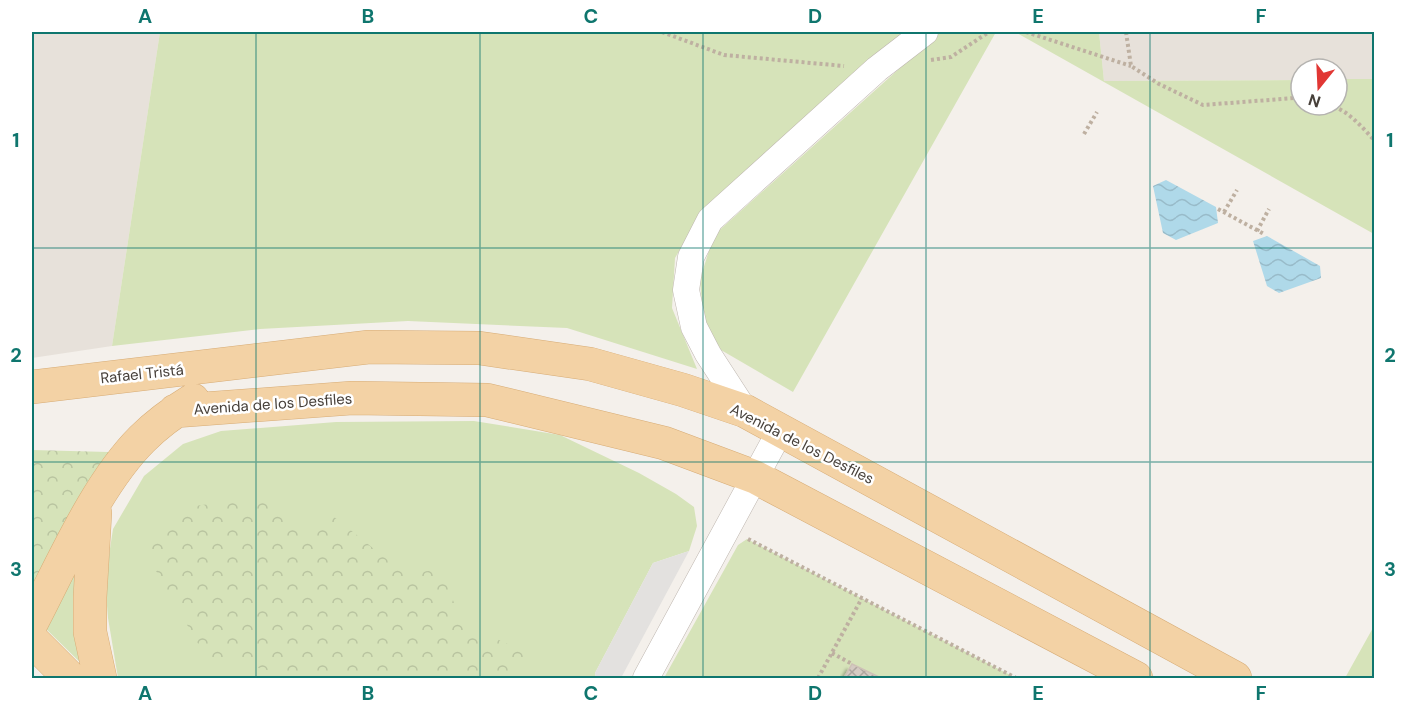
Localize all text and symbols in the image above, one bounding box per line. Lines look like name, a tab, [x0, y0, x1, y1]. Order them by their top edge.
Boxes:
text: A	[138, 3, 152, 29]
text: B	[362, 3, 374, 29]
text: C	[584, 3, 598, 29]
text: D	[808, 3, 822, 29]
text: E	[1032, 3, 1044, 29]
text: F	[1255, 3, 1267, 29]
north arrow	[1289, 57, 1349, 117]
text: N	[1306, 89, 1323, 113]
text: 1	[12, 127, 20, 153]
text: 1	[1386, 127, 1394, 153]
text: 2	[10, 342, 22, 368]
text: 2	[1384, 342, 1396, 368]
street label: Rafael Tristá	[99, 360, 185, 388]
street label: Avenida de los Desfiles	[193, 388, 353, 420]
street label: Avenida de los Desfiles	[727, 399, 877, 489]
text: 3	[10, 556, 22, 582]
text: 3	[1384, 556, 1396, 582]
text: A	[138, 680, 152, 706]
text: B	[362, 680, 374, 706]
text: C	[584, 680, 598, 706]
text: D	[808, 680, 822, 706]
text: E	[1032, 680, 1044, 706]
text: F	[1255, 680, 1267, 706]

